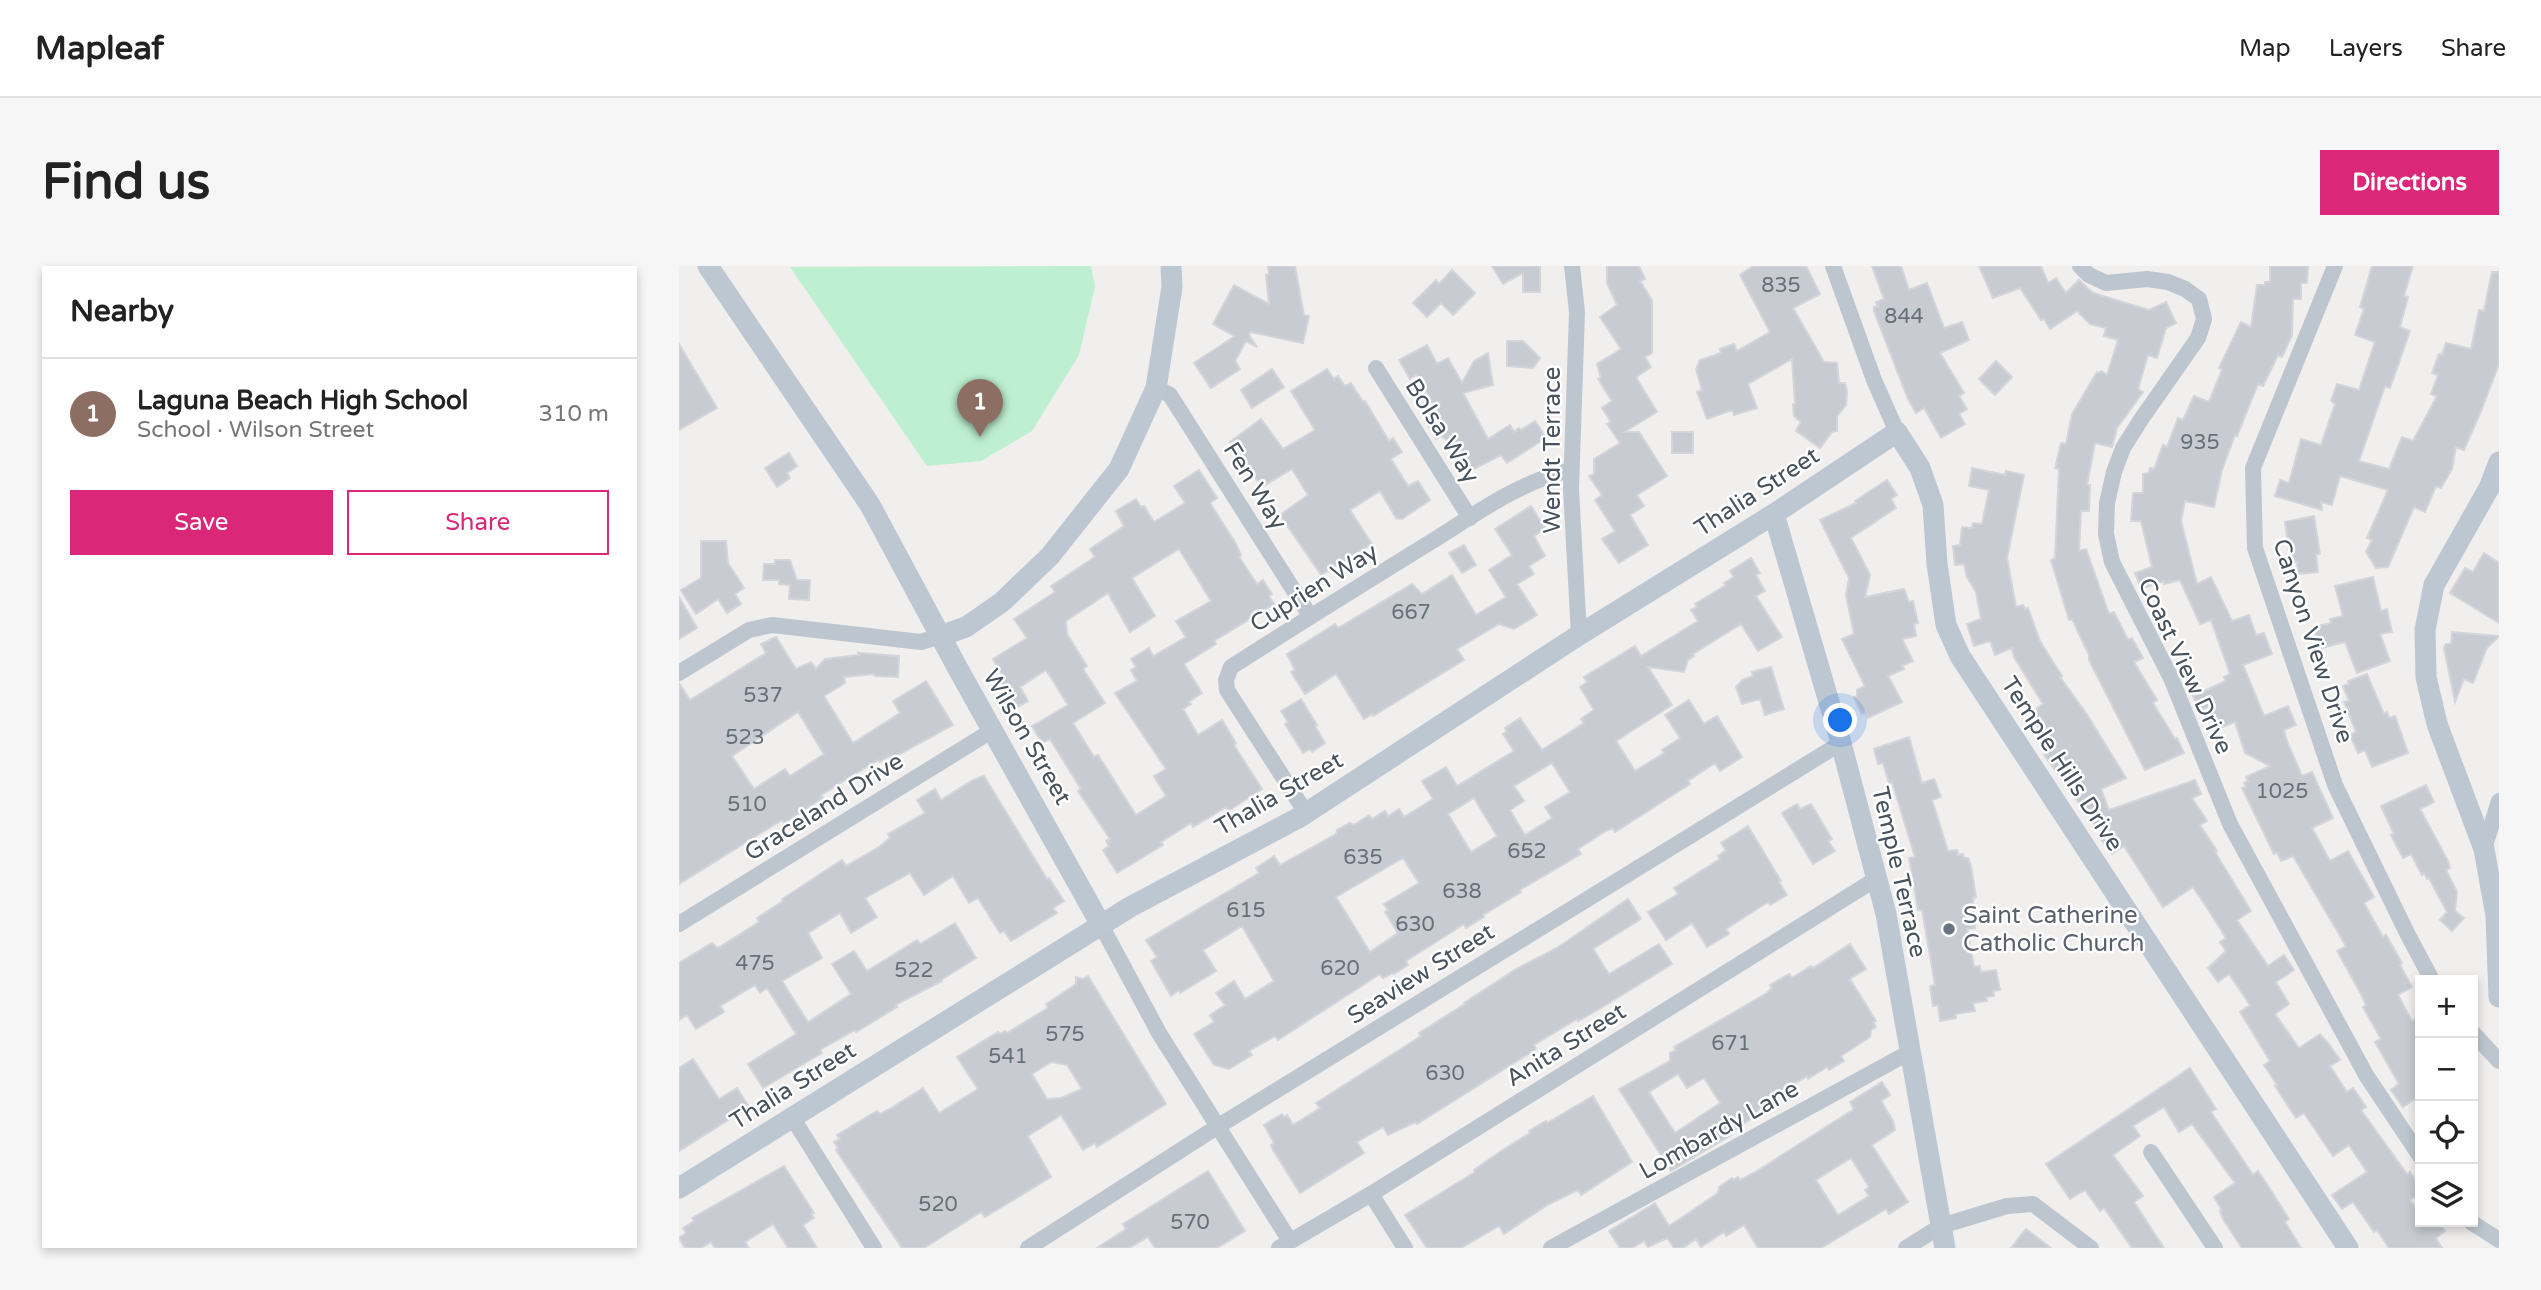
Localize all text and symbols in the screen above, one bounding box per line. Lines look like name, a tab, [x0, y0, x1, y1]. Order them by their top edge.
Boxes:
text: Mapleaf	[35, 29, 164, 68]
text: Map	[2239, 34, 2291, 63]
text: Layers	[2329, 34, 2403, 63]
text: Share	[2441, 34, 2506, 63]
button: Directions	[2320, 150, 2499, 215]
text: Find us	[42, 153, 210, 212]
house number: 835	[1761, 273, 1801, 298]
text: Nearby	[70, 293, 174, 330]
house number: 844	[1884, 304, 1924, 329]
street label: Wendt Terrace	[1538, 367, 1567, 533]
street label: Bolsa Way	[1398, 373, 1486, 489]
pin: 1	[957, 379, 1003, 437]
text: Laguna Beach High School	[137, 385, 468, 416]
text: 1	[86, 400, 100, 428]
text: 310 m	[539, 400, 609, 428]
text: School · Wilson Street	[137, 416, 374, 444]
house number: 935	[2180, 430, 2220, 455]
street label: Fen Way	[1217, 437, 1293, 535]
street label: Thalia Street	[1689, 441, 1825, 543]
button: Save	[70, 490, 333, 555]
button: Share	[347, 490, 609, 555]
street label: Canyon View Drive	[2266, 535, 2360, 747]
street label: Cuprien Way	[1245, 537, 1383, 639]
street label: Coast View Drive	[2131, 573, 2239, 759]
house number: 667	[1391, 600, 1431, 625]
street label: Wilson Street	[977, 664, 1077, 810]
street label: Temple Hills Drive	[1995, 671, 2129, 857]
house number: 537	[743, 683, 783, 708]
your location	[1823, 703, 1857, 737]
house number: 523	[725, 725, 765, 750]
street label: Thalia Street	[1210, 746, 1348, 842]
street label: Graceland Drive	[739, 747, 909, 867]
house number: 1025	[2256, 779, 2308, 804]
street label: Temple Terrace	[1865, 784, 1933, 960]
house number: 510	[727, 792, 767, 817]
house number: 652	[1507, 839, 1547, 864]
house number: 635	[1343, 845, 1383, 870]
house number: 638	[1442, 879, 1482, 904]
house number: 615	[1226, 898, 1266, 923]
place label: Saint Catherine Catholic Church	[1963, 901, 2144, 958]
house number: 630	[1395, 912, 1435, 937]
street label: Seaview Street	[1342, 917, 1500, 1031]
marker: Saint Catherine Catholic Church	[1941, 921, 1957, 937]
house number: 475	[735, 951, 775, 976]
house number: 620	[1320, 956, 1360, 981]
house number: 522	[894, 958, 934, 983]
map controls	[2415, 975, 2478, 1227]
button: +	[2415, 975, 2478, 1038]
street label: Anita Street	[1501, 997, 1631, 1093]
house number: 575	[1045, 1022, 1085, 1047]
house number: 671	[1711, 1031, 1751, 1056]
street label: Thalia Street	[725, 1036, 861, 1136]
button: −	[2415, 1038, 2478, 1101]
house number: 541	[988, 1044, 1028, 1069]
house number: 630	[1425, 1061, 1465, 1086]
street label: Lombardy Lane	[1634, 1074, 1804, 1186]
button: locate	[2415, 1101, 2478, 1164]
button: layers	[2415, 1164, 2478, 1227]
house number: 520	[918, 1192, 958, 1217]
house number: 570	[1170, 1210, 1210, 1235]

